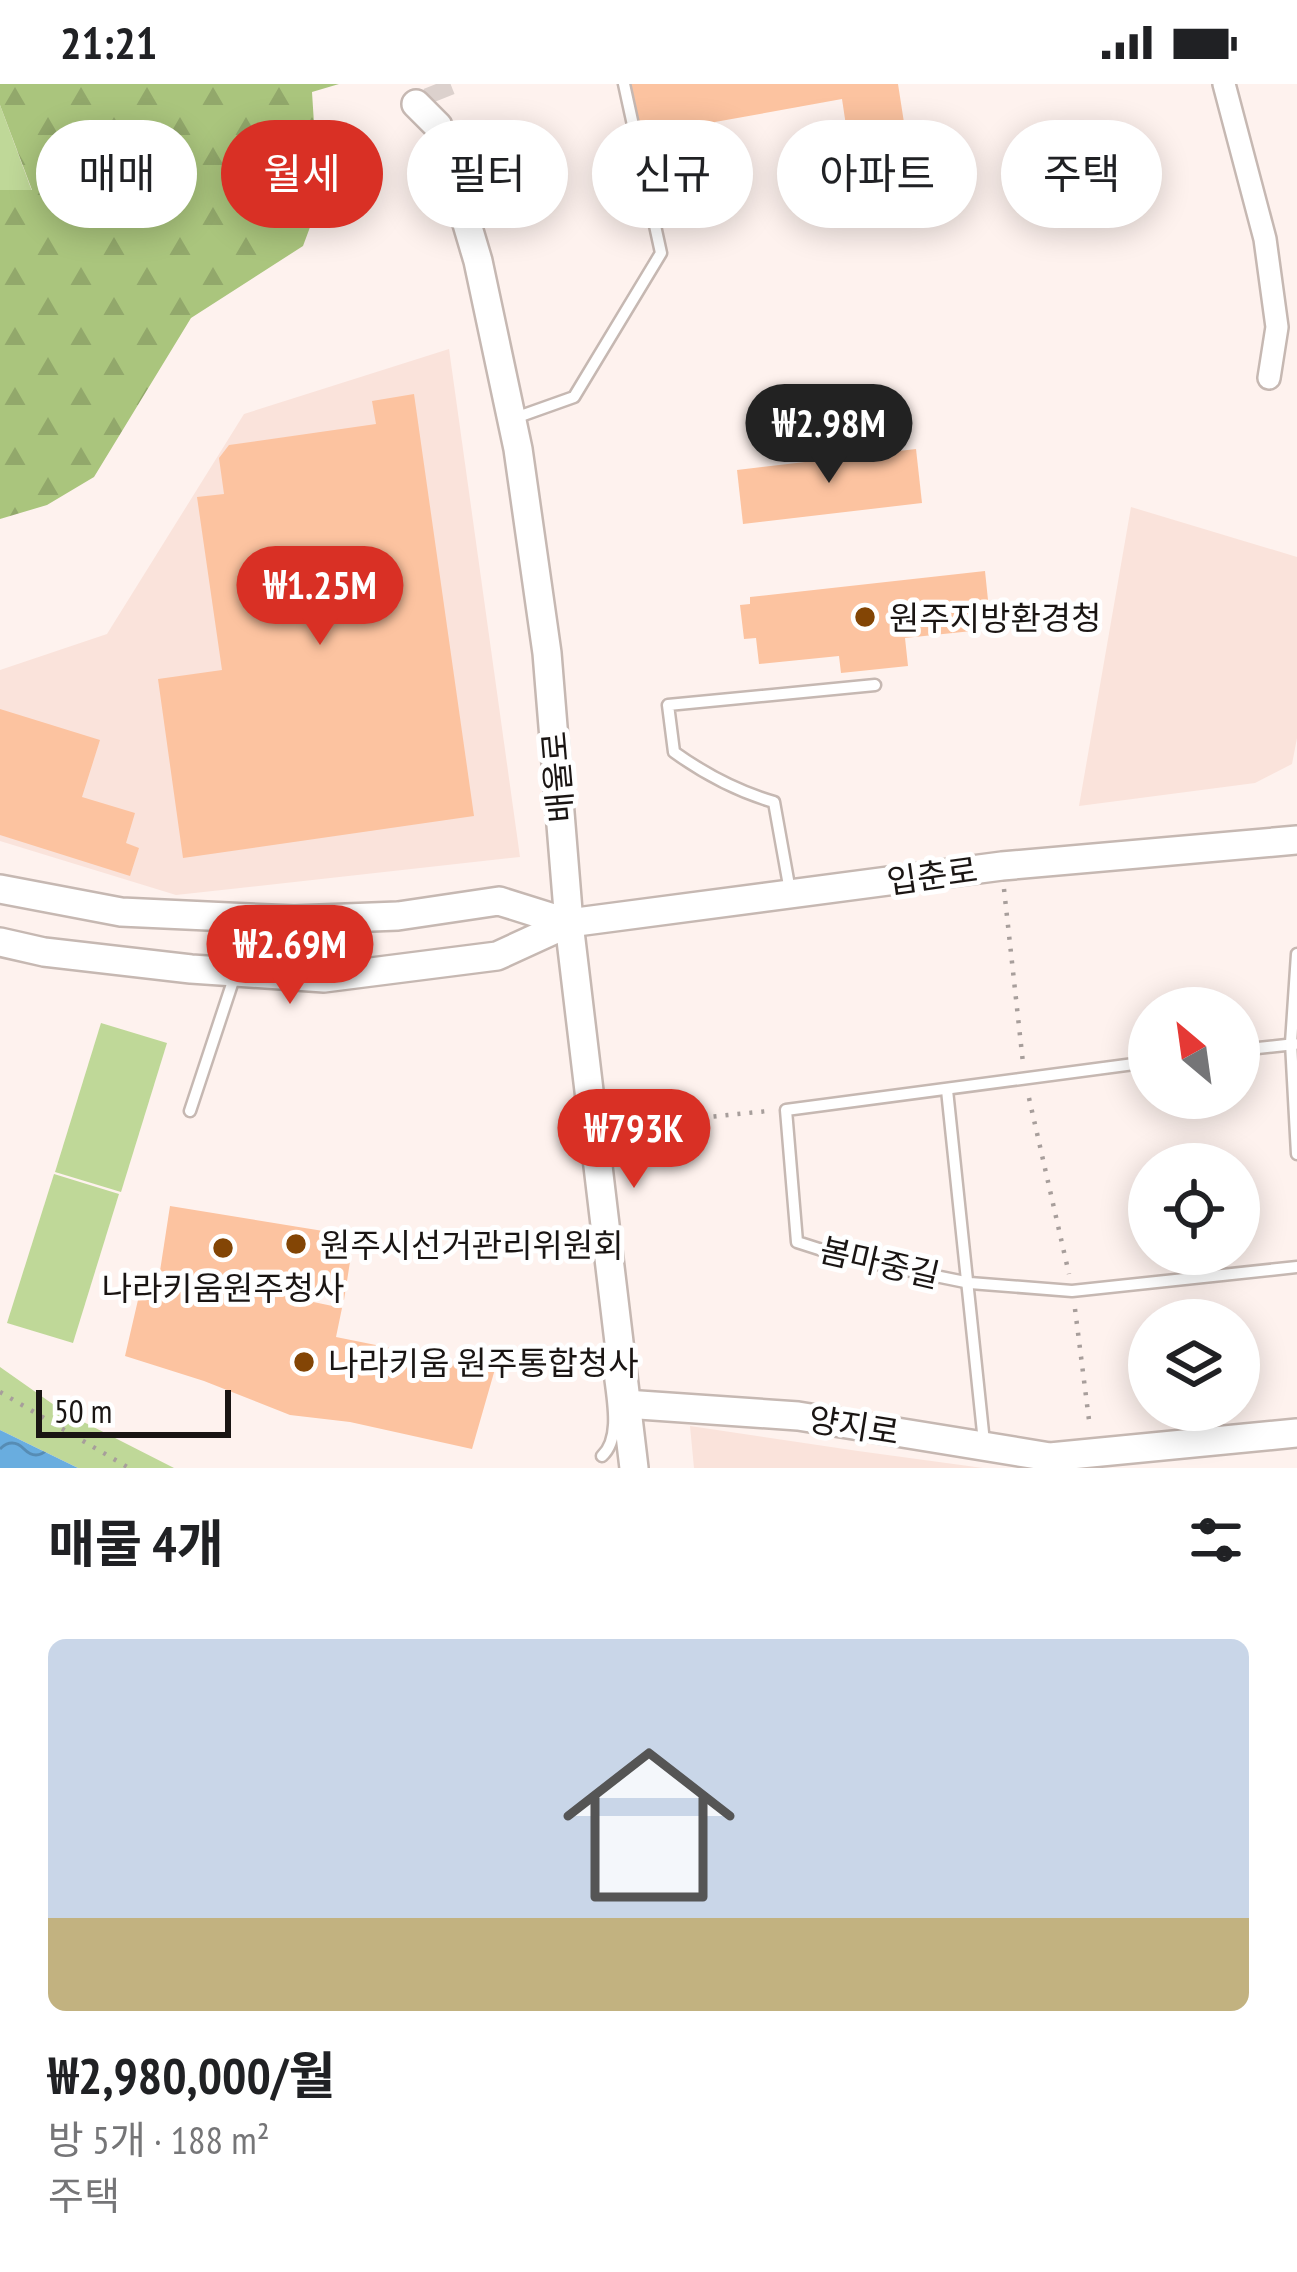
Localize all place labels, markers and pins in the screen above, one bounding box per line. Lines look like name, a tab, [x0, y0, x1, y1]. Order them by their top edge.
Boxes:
pin: ₩2.98M	[731, 384, 927, 486]
pin: ₩1.25M	[222, 546, 418, 648]
place label: 원주지방환경청	[889, 596, 1102, 639]
marker: 원주지방환경청	[852, 604, 878, 630]
pin: ₩2.69M	[192, 905, 388, 1007]
pin: ₩793K	[550, 1089, 718, 1191]
place label: 원주시선거관리위원회	[320, 1223, 624, 1266]
marker: 원주시선거관리위원회	[283, 1231, 309, 1257]
marker: 나라키움원주청사	[210, 1235, 236, 1261]
place label: 나라키움원주청사	[102, 1266, 344, 1309]
place label: 나라키움 원주통합청사	[328, 1341, 639, 1384]
marker: 나라키움 원주통합청사	[291, 1349, 317, 1375]

